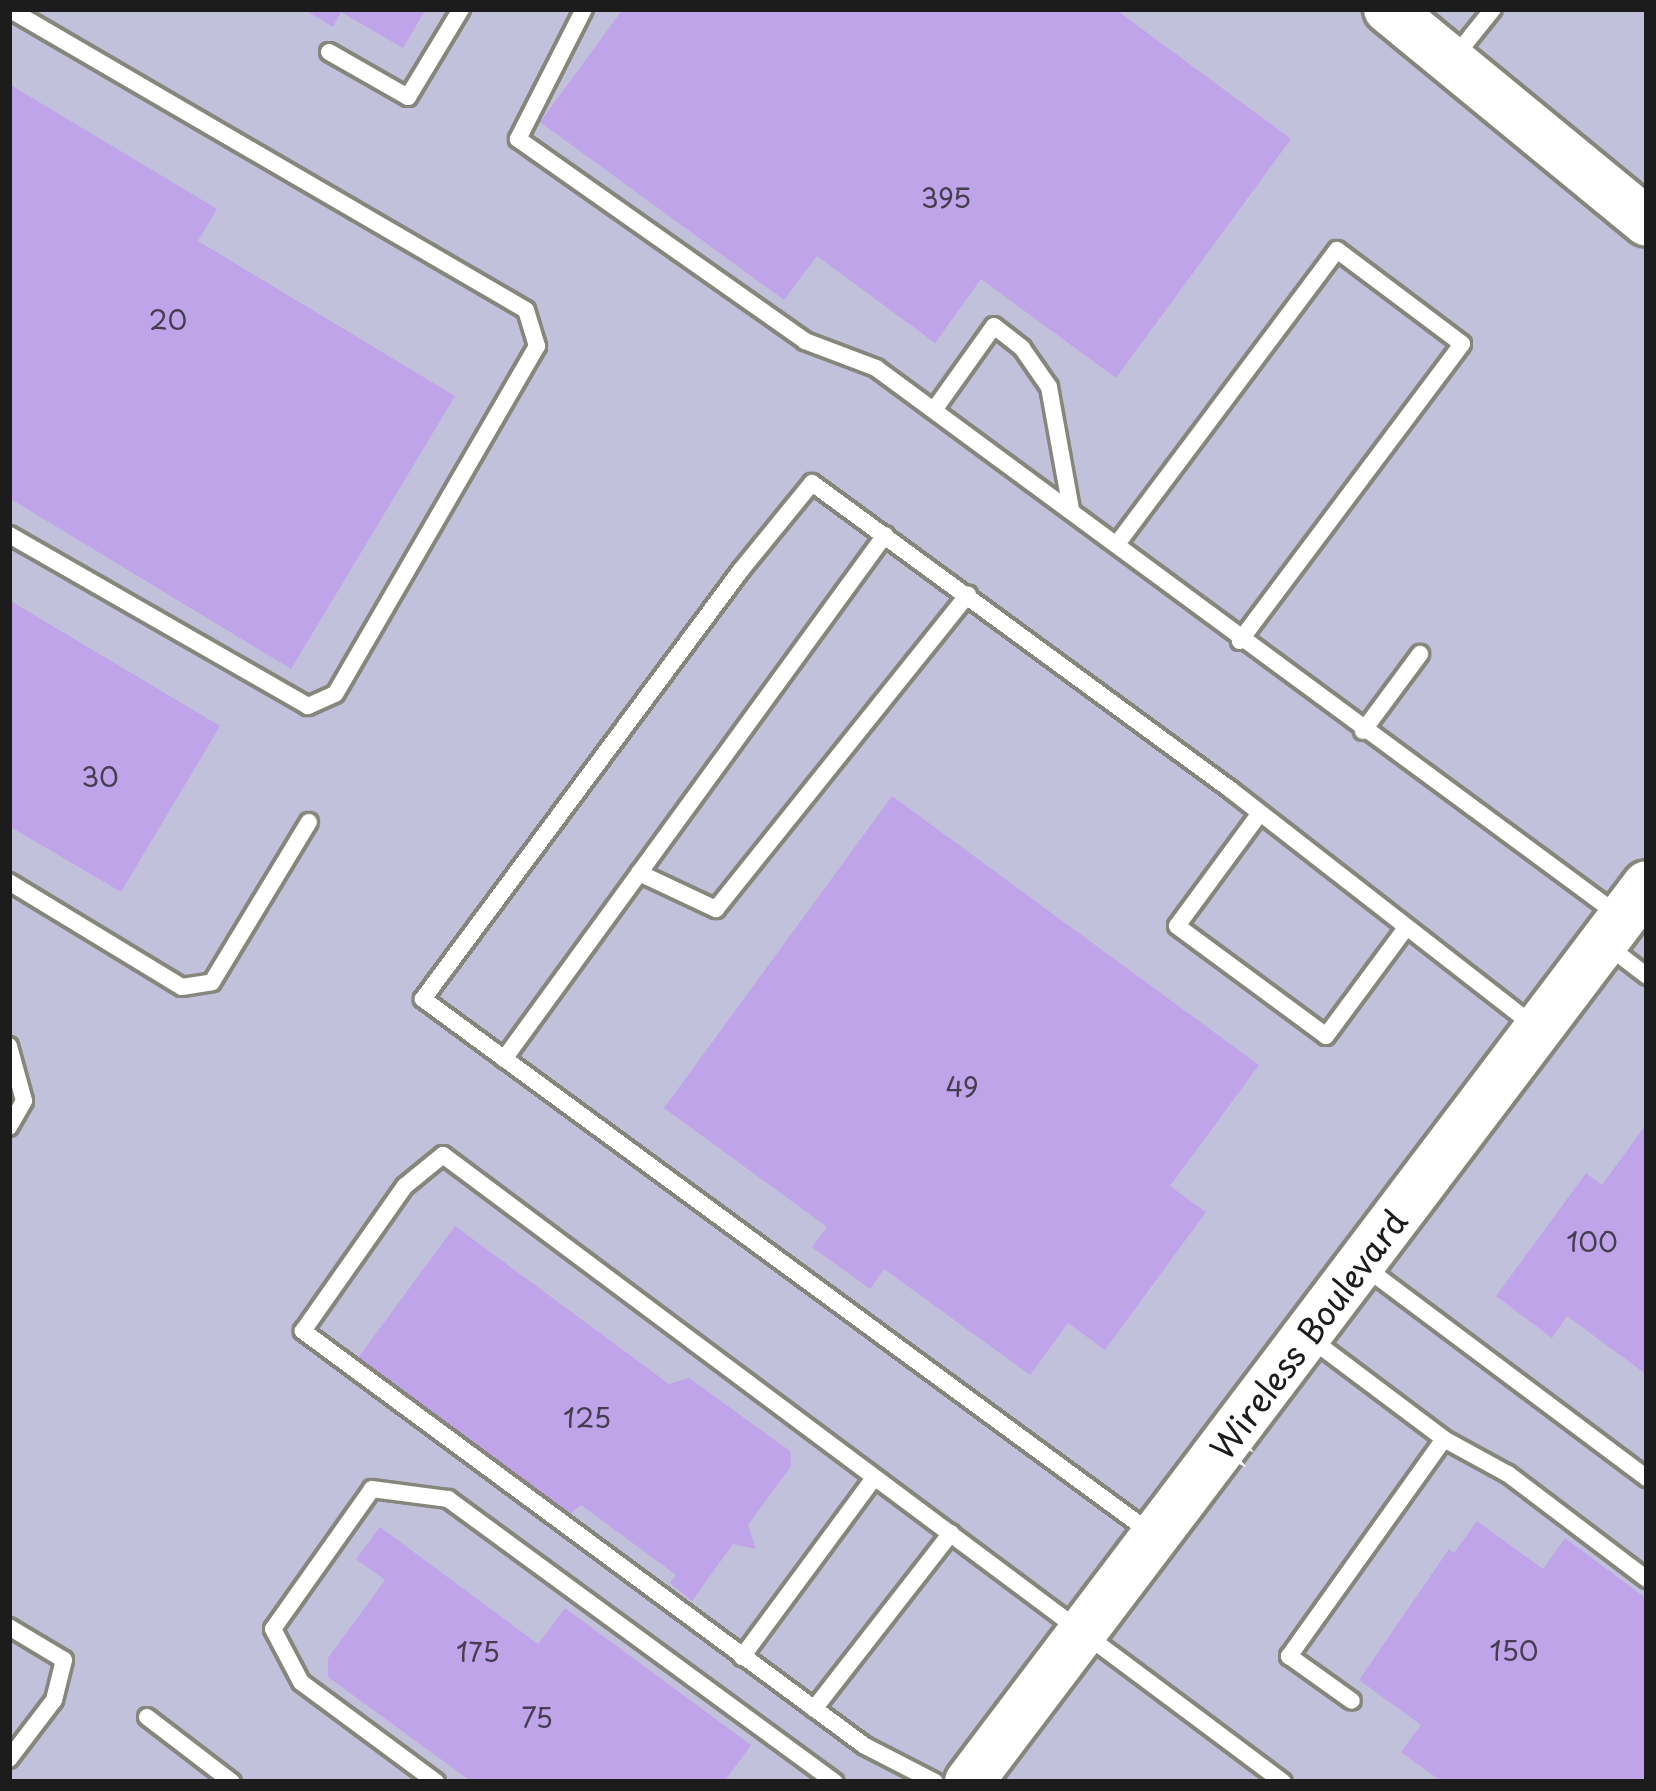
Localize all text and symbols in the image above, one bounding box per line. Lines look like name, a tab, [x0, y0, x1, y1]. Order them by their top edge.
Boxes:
house number: 395	[921, 181, 971, 213]
house number: 20	[149, 303, 187, 335]
house number: 30	[81, 760, 119, 792]
house number: 49	[945, 1070, 979, 1102]
street label: Wireless Boulevard	[1202, 1202, 1414, 1466]
house number: 100	[1566, 1225, 1618, 1257]
house number: 125	[563, 1401, 611, 1433]
house number: 150	[1489, 1634, 1539, 1666]
house number: 175	[456, 1635, 500, 1667]
house number: 75	[521, 1701, 553, 1733]

